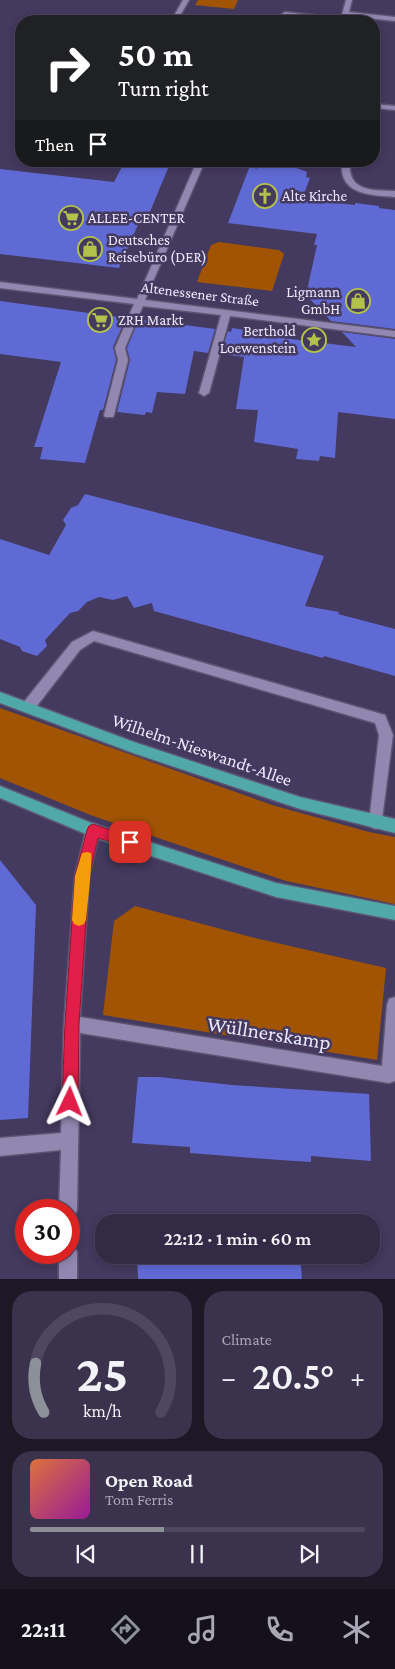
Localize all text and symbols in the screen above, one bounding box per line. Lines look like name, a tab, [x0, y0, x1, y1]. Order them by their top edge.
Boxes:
icon: right	[35, 35, 100, 100]
text: 50 m	[118, 35, 193, 74]
text: Turn right	[118, 76, 209, 101]
icon: arrive	[84, 130, 112, 158]
text: Then	[35, 134, 74, 155]
church icon: Alte Kirche	[252, 183, 278, 209]
place label: Alte Kirche	[282, 188, 347, 204]
supermarket icon: ALLEE-CENTER	[58, 205, 84, 231]
place label: ALLEE-CENTER	[88, 210, 185, 226]
place label: Deutsches Reisebüro (DER)	[108, 232, 207, 266]
shop icon: Deutsches Reisebüro (DER)	[77, 236, 103, 262]
street label: Altenessener Straße	[140, 279, 260, 309]
place label: Ligmann GmbH	[286, 284, 340, 317]
shop icon: Ligmann GmbH	[345, 288, 371, 314]
supermarket icon: ZRH Markt	[87, 307, 113, 333]
place label: ZRH Markt	[118, 312, 185, 328]
place label: Berthold Loewenstein	[220, 323, 296, 356]
place icon: Berthold Loewenstein	[301, 327, 327, 353]
street label: Wilhelm-Nieswandt-Allee	[109, 710, 295, 790]
pin	[109, 821, 151, 863]
icon: arrive	[116, 828, 144, 856]
street label: Wüllnerskamp	[206, 1011, 332, 1055]
position arrow	[43, 1075, 95, 1127]
speed limit sign: 30	[15, 1199, 80, 1264]
text: 22:12 · 1 min · 60 m	[164, 1228, 311, 1249]
text: Climate	[222, 1331, 272, 1348]
text: 25	[76, 1344, 128, 1402]
text: 20.5°	[252, 1355, 334, 1397]
text: −	[222, 1362, 236, 1393]
text: +	[350, 1362, 365, 1393]
text: km/h	[82, 1401, 121, 1421]
text: Open Road	[105, 1470, 193, 1491]
text: Tom Ferris	[105, 1491, 173, 1508]
icon: previous	[72, 1540, 100, 1568]
icon: pause	[183, 1540, 211, 1568]
icon: next	[295, 1540, 323, 1568]
icon: directions	[108, 1612, 143, 1647]
icon: music	[185, 1612, 220, 1647]
icon: phone	[262, 1612, 297, 1647]
icon: climate	[339, 1612, 374, 1647]
text: 22:11	[21, 1617, 66, 1642]

